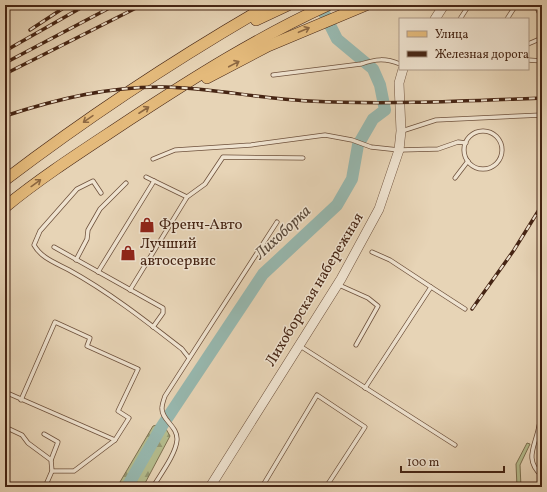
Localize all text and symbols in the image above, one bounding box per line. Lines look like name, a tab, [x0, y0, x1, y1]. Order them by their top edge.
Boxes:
legend	[399, 18, 529, 70]
one-way arrow	[298, 26, 310, 34]
text: Улица	[435, 27, 468, 43]
text: Железная дорога	[435, 47, 529, 63]
one-way arrow	[228, 59, 240, 67]
one-way arrow	[138, 106, 149, 114]
one-way arrow	[83, 115, 94, 123]
one-way arrow	[30, 179, 41, 187]
water label: Лихоборка	[249, 201, 317, 266]
street label: Лихоборская набережная	[261, 209, 369, 371]
place label: Френч-Авто	[159, 215, 243, 236]
shop icon: Френч-Авто	[138, 216, 156, 234]
place label: Лучший автосервис	[140, 234, 216, 272]
shop icon: Лучший автосервис	[119, 244, 137, 262]
scale bar	[401, 448, 504, 474]
text: 100 m	[407, 455, 440, 471]

